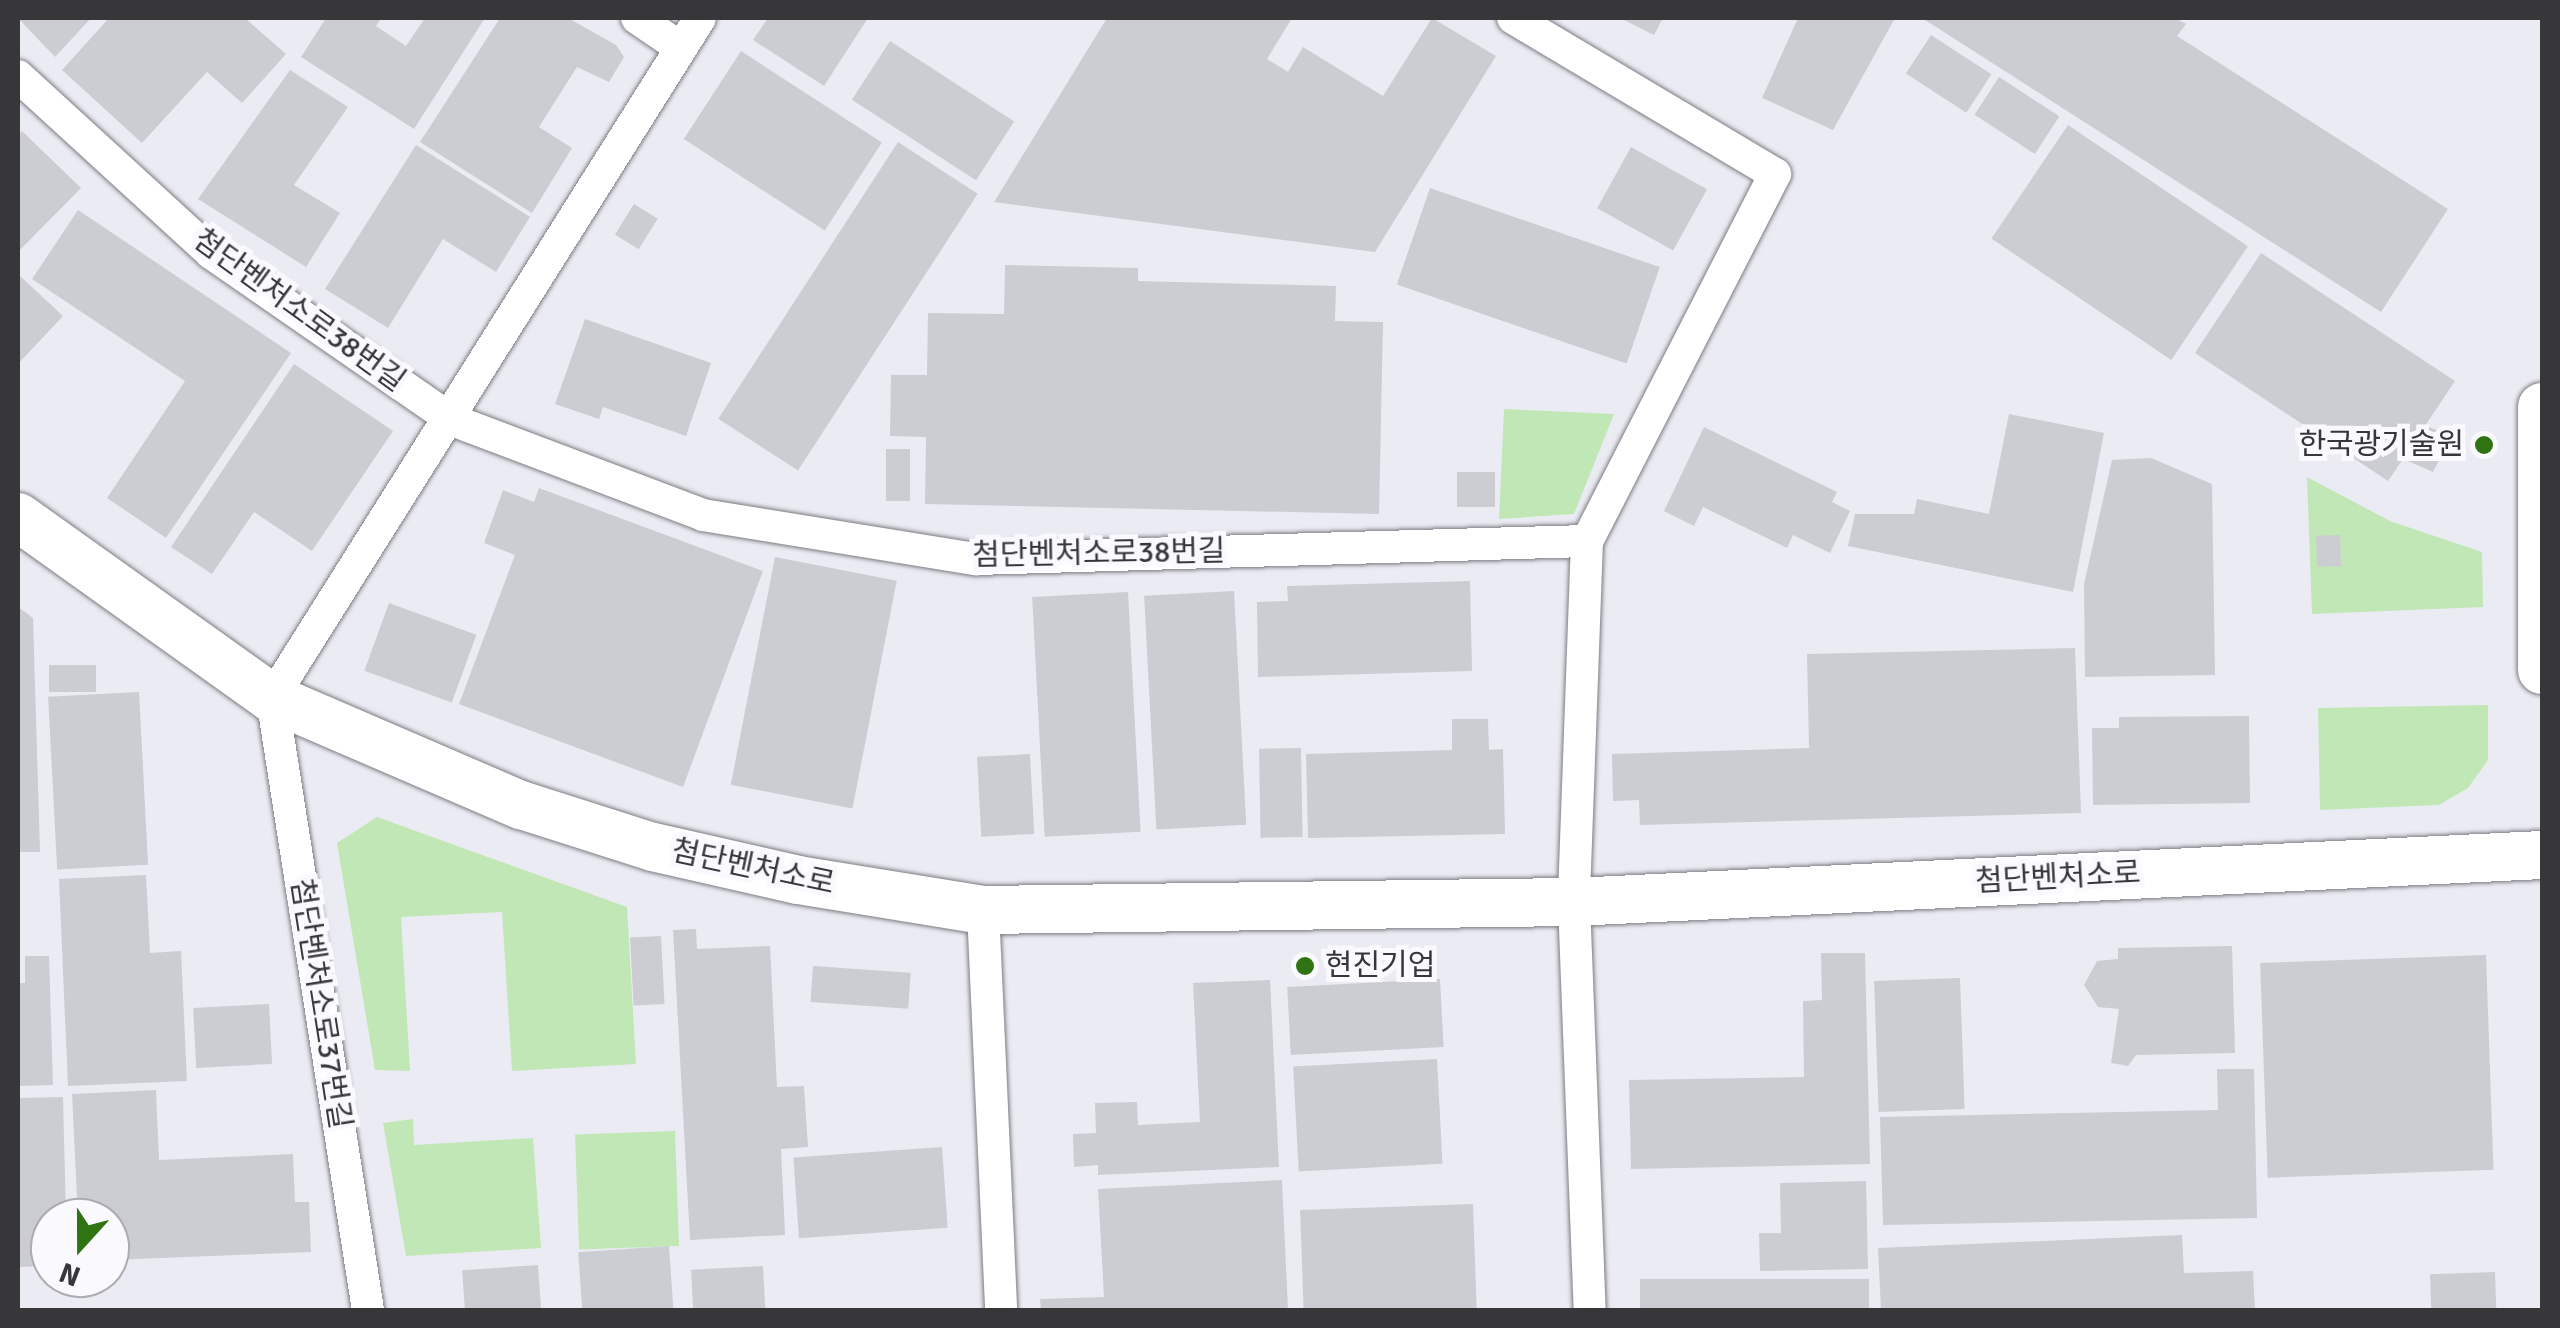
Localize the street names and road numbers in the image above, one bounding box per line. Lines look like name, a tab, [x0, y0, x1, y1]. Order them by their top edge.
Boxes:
street label: 첨단벤처소로38번길	[186, 222, 412, 400]
street label: 첨단벤처소로38번길	[972, 534, 1226, 574]
street label: 첨단벤처소로	[668, 833, 838, 903]
street label: 첨단벤처소로	[1974, 856, 2142, 900]
street label: 첨단벤처소로37번길	[282, 876, 358, 1132]

